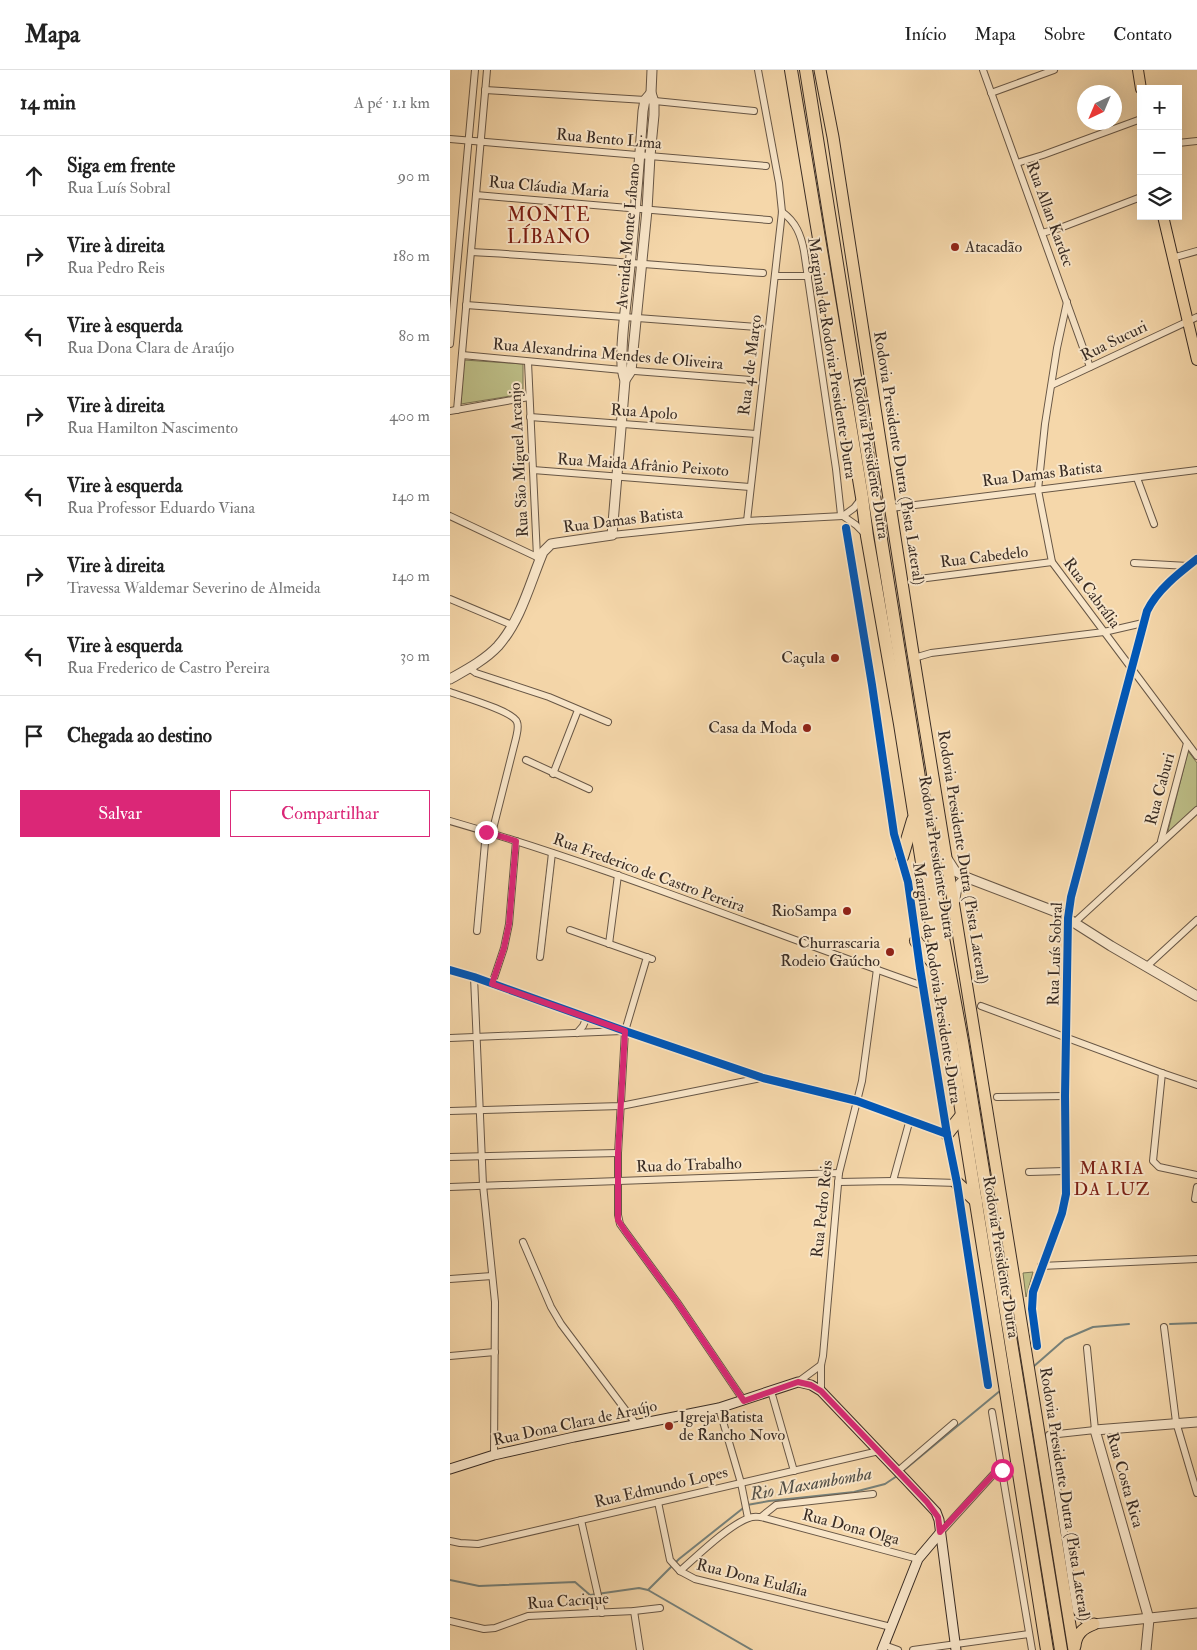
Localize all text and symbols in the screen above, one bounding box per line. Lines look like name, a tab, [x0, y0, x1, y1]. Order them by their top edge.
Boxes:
text: Mapa	[25, 19, 80, 50]
text: Início	[905, 23, 946, 46]
text: Mapa	[974, 23, 1016, 46]
text: Sobre	[1044, 23, 1085, 46]
text: Contato	[1113, 23, 1172, 46]
north arrow	[1077, 85, 1122, 130]
map controls	[1137, 85, 1182, 220]
button: +	[1137, 85, 1182, 130]
text: 14 min	[20, 89, 76, 116]
text: A pé · 1.1 km	[354, 93, 430, 113]
street label: Rua Bento Lima	[555, 124, 663, 154]
button: −	[1137, 130, 1182, 175]
text: Siga em frente	[67, 154, 175, 178]
street label: Rua Allan Kardec	[1022, 159, 1079, 270]
icon: ahead	[20, 162, 48, 190]
street label: Avenida Monte Líbano	[612, 162, 644, 311]
text: 90 m	[398, 166, 430, 186]
street label: Rua Cláudia Maria	[488, 172, 611, 202]
button: layers	[1137, 175, 1182, 220]
text: Rua Luís Sobral	[67, 178, 171, 198]
district label: MONTE LÍBANO	[507, 203, 591, 249]
text: Vire à direita	[67, 234, 164, 258]
street label: Marginal da Rodovia Presidente Dutra	[803, 236, 861, 481]
place label: Atacadão	[964, 237, 1022, 257]
marker: Atacadão	[949, 241, 961, 253]
icon: right	[20, 242, 48, 270]
text: 180 m	[393, 246, 430, 266]
text: Rua Pedro Reis	[67, 258, 165, 278]
street label: Rua 4 de Março	[734, 313, 766, 417]
text: Vire à esquerda	[67, 314, 182, 338]
street label: Rua Sucuri	[1077, 316, 1151, 366]
icon: left	[20, 322, 48, 350]
text: 80 m	[399, 326, 430, 346]
street label: Rodovia Presidente Dutra (Pista Lateral)	[869, 330, 929, 586]
street label: Rua Alexandrina Mendes de Oliveira	[492, 334, 725, 374]
text: Rua Dona Clara de Araújo	[67, 338, 234, 358]
street label: Rodovia Presidente Dutra	[848, 375, 894, 541]
street label: Rua São Miguel Arcanjo	[505, 382, 533, 538]
text: Vire à direita	[67, 394, 164, 418]
street label: Rua Apolo	[610, 400, 678, 425]
icon: right	[20, 402, 48, 430]
text: 400 m	[389, 406, 430, 426]
text: Rua Hamilton Nascimento	[67, 418, 238, 438]
street label: Rua Maida Afrânio Peixoto	[556, 449, 730, 481]
street label: Rua Damas Batista	[981, 457, 1104, 491]
text: Vire à esquerda	[67, 474, 182, 498]
icon: left	[20, 482, 48, 510]
text: 140 m	[392, 486, 430, 506]
text: Rua Professor Eduardo Viana	[67, 498, 255, 518]
street label: Rua Damas Batista	[562, 503, 685, 537]
street label: Rua Cabedelo	[939, 542, 1029, 572]
text: Vire à direita	[67, 554, 164, 578]
street label: Rua Cabrália	[1059, 554, 1125, 633]
icon: right	[20, 562, 48, 590]
text: 140 m	[392, 566, 430, 586]
text: Travessa Waldemar Severino de Almeida	[67, 578, 321, 598]
text: Vire à esquerda	[67, 634, 182, 658]
icon: left	[20, 642, 48, 670]
text: 30 m	[400, 646, 430, 666]
place label: Caçula	[781, 648, 825, 668]
marker: Caçula	[829, 652, 841, 664]
text: Rua Frederico de Castro Pereira	[67, 658, 270, 678]
place label: Casa da Moda	[708, 718, 797, 738]
icon: arrive	[20, 722, 48, 750]
marker: Casa da Moda	[801, 722, 813, 734]
text: Chegada ao destino	[67, 724, 212, 748]
street label: Rodovia Presidente Dutra (Pista Lateral)	[933, 729, 993, 985]
street label: Rua Caburi	[1141, 751, 1179, 827]
street label: Rodovia Presidente Dutra	[914, 774, 960, 940]
button: Salvar	[20, 790, 220, 837]
button: Compartilhar	[230, 790, 430, 837]
route end	[475, 821, 498, 844]
street label: Rua Frederico de Castro Pereira	[550, 829, 748, 917]
street label: Marginal da Rodovia Presidente Dutra	[908, 861, 966, 1106]
place label: RioSampa	[771, 901, 837, 922]
street label: Rua Luís Sobral	[1043, 902, 1067, 1006]
marker: RioSampa	[841, 905, 853, 917]
place label: Churrascaria Rodeio Gaúcho	[780, 933, 880, 971]
marker: Churrascaria Rodeio Gaúcho	[884, 946, 896, 958]
street label: Rua do Trabalho	[636, 1153, 742, 1177]
district label: MARIA DA LUZ	[1073, 1157, 1151, 1201]
street label: Rua Pedro Reis	[807, 1159, 837, 1259]
street label: Rodovia Presidente Dutra	[978, 1174, 1024, 1340]
street label: Rodovia Presidente Dutra (Pista Lateral)	[1035, 1366, 1095, 1622]
street label: Rua Dona Clara de Araújo	[491, 1396, 659, 1450]
place label: Igreja Batista de Rancho Novo	[679, 1407, 785, 1445]
marker: Igreja Batista de Rancho Novo	[663, 1420, 675, 1432]
street label: Rua Costa Rica	[1102, 1430, 1148, 1530]
route start	[991, 1459, 1014, 1482]
street label: Rua Edmundo Lopes	[592, 1462, 730, 1513]
water label: Rio Maxambomba	[747, 1462, 874, 1506]
street label: Rua Dona Olga	[800, 1504, 902, 1550]
street label: Rua Dona Eulália	[694, 1555, 810, 1602]
street label: Rua Cacique	[527, 1588, 610, 1614]

